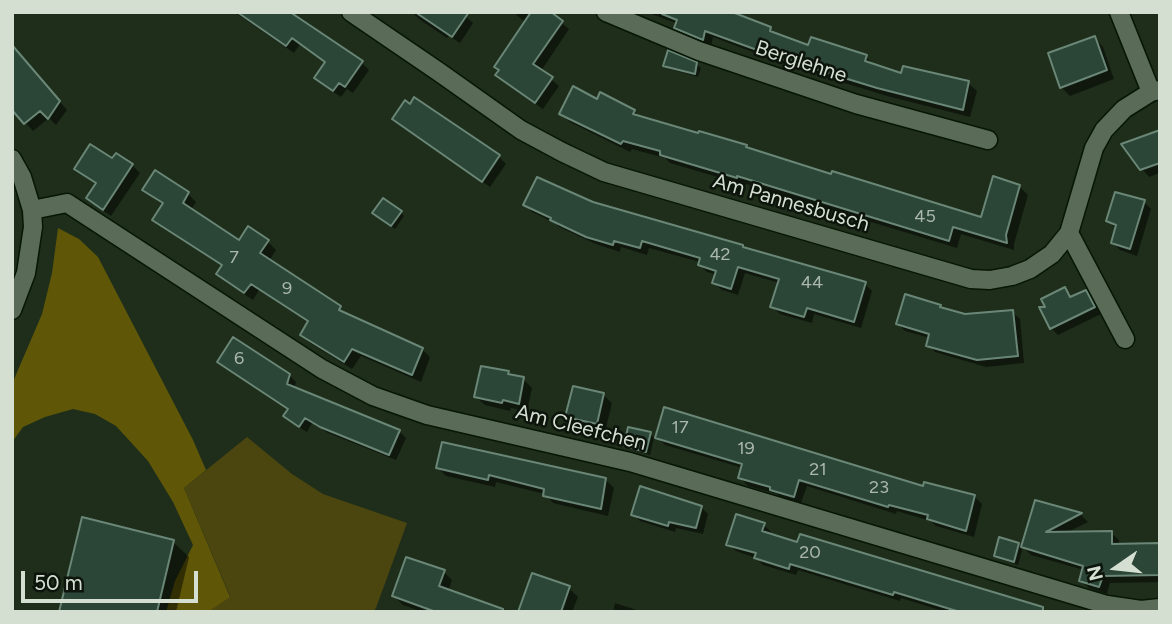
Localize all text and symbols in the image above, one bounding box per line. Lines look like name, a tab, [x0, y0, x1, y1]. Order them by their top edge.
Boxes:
street label: Berglehne	[752, 35, 850, 89]
street label: Am Pannesbusch	[710, 169, 872, 237]
house number: 45	[914, 206, 936, 228]
house number: 42	[709, 244, 731, 266]
house number: 7	[229, 247, 239, 269]
house number: 44	[801, 272, 823, 294]
house number: 9	[282, 278, 292, 300]
house number: 6	[234, 348, 244, 370]
street label: Am Cleefchen	[513, 400, 649, 456]
house number: 17	[671, 417, 689, 439]
house number: 19	[737, 438, 755, 460]
house number: 21	[809, 459, 827, 481]
house number: 23	[869, 477, 889, 499]
north arrow	[1081, 533, 1151, 603]
house number: 20	[799, 542, 821, 564]
scale bar	[24, 558, 201, 602]
text: N	[1082, 563, 1108, 583]
text: 50 m	[34, 570, 83, 595]

